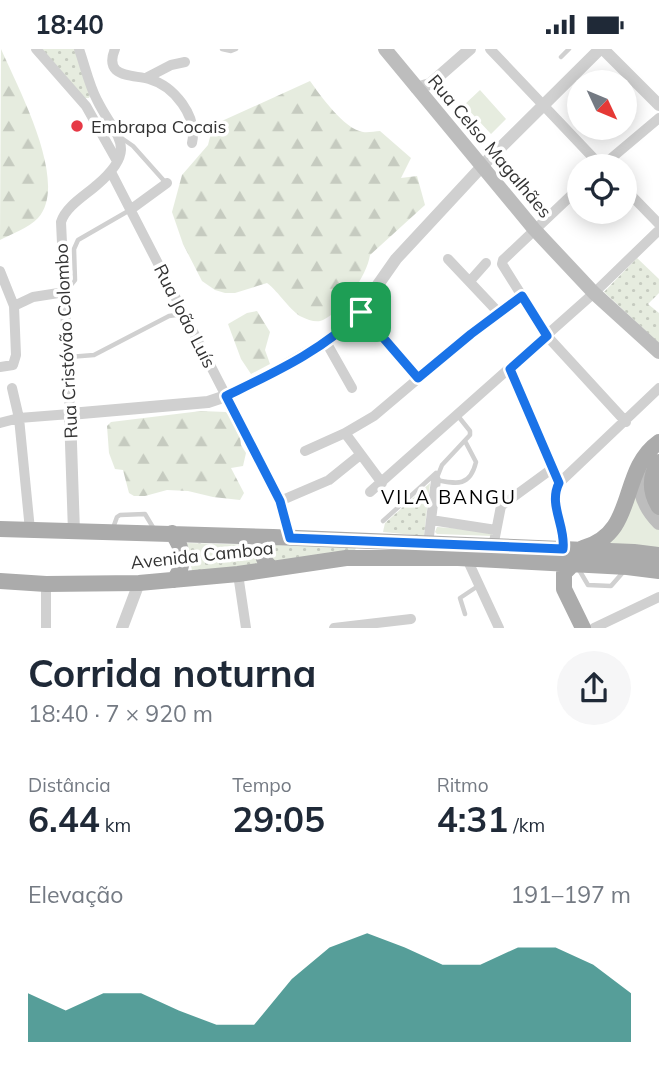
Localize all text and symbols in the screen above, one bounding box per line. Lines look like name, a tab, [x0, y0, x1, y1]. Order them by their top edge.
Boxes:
text: 18:40	[35, 8, 104, 41]
street label: Rua Celso Magalhães	[423, 70, 557, 222]
north arrow	[567, 70, 637, 140]
map controls	[567, 70, 637, 224]
place label: Embrapa Cocais	[91, 115, 227, 138]
marker: Embrapa Cocais	[69, 118, 85, 134]
button: locate	[567, 154, 637, 224]
street label: Rua Cristóvão Colombo	[49, 243, 83, 439]
street label: Rua João Luís	[149, 260, 221, 372]
pin	[331, 282, 391, 342]
icon: arrive	[342, 293, 380, 331]
district label: VILA BANGU	[381, 485, 517, 509]
street label: Avenida Camboa	[129, 536, 275, 574]
text: Corrida noturna	[28, 649, 316, 697]
button: share	[557, 651, 631, 725]
text: 18:40 · 7 × 920 m	[28, 699, 213, 728]
text: Distância	[28, 773, 111, 797]
text: Tempo	[232, 773, 292, 797]
text: Ritmo	[437, 773, 489, 797]
text: 6.44	[28, 797, 100, 841]
text: 29:05	[232, 797, 325, 841]
text: 4:31	[437, 797, 508, 841]
text: km	[100, 813, 131, 837]
text: /km	[508, 813, 545, 837]
text: Elevação	[28, 880, 123, 909]
text: 191–197 m	[510, 880, 631, 909]

